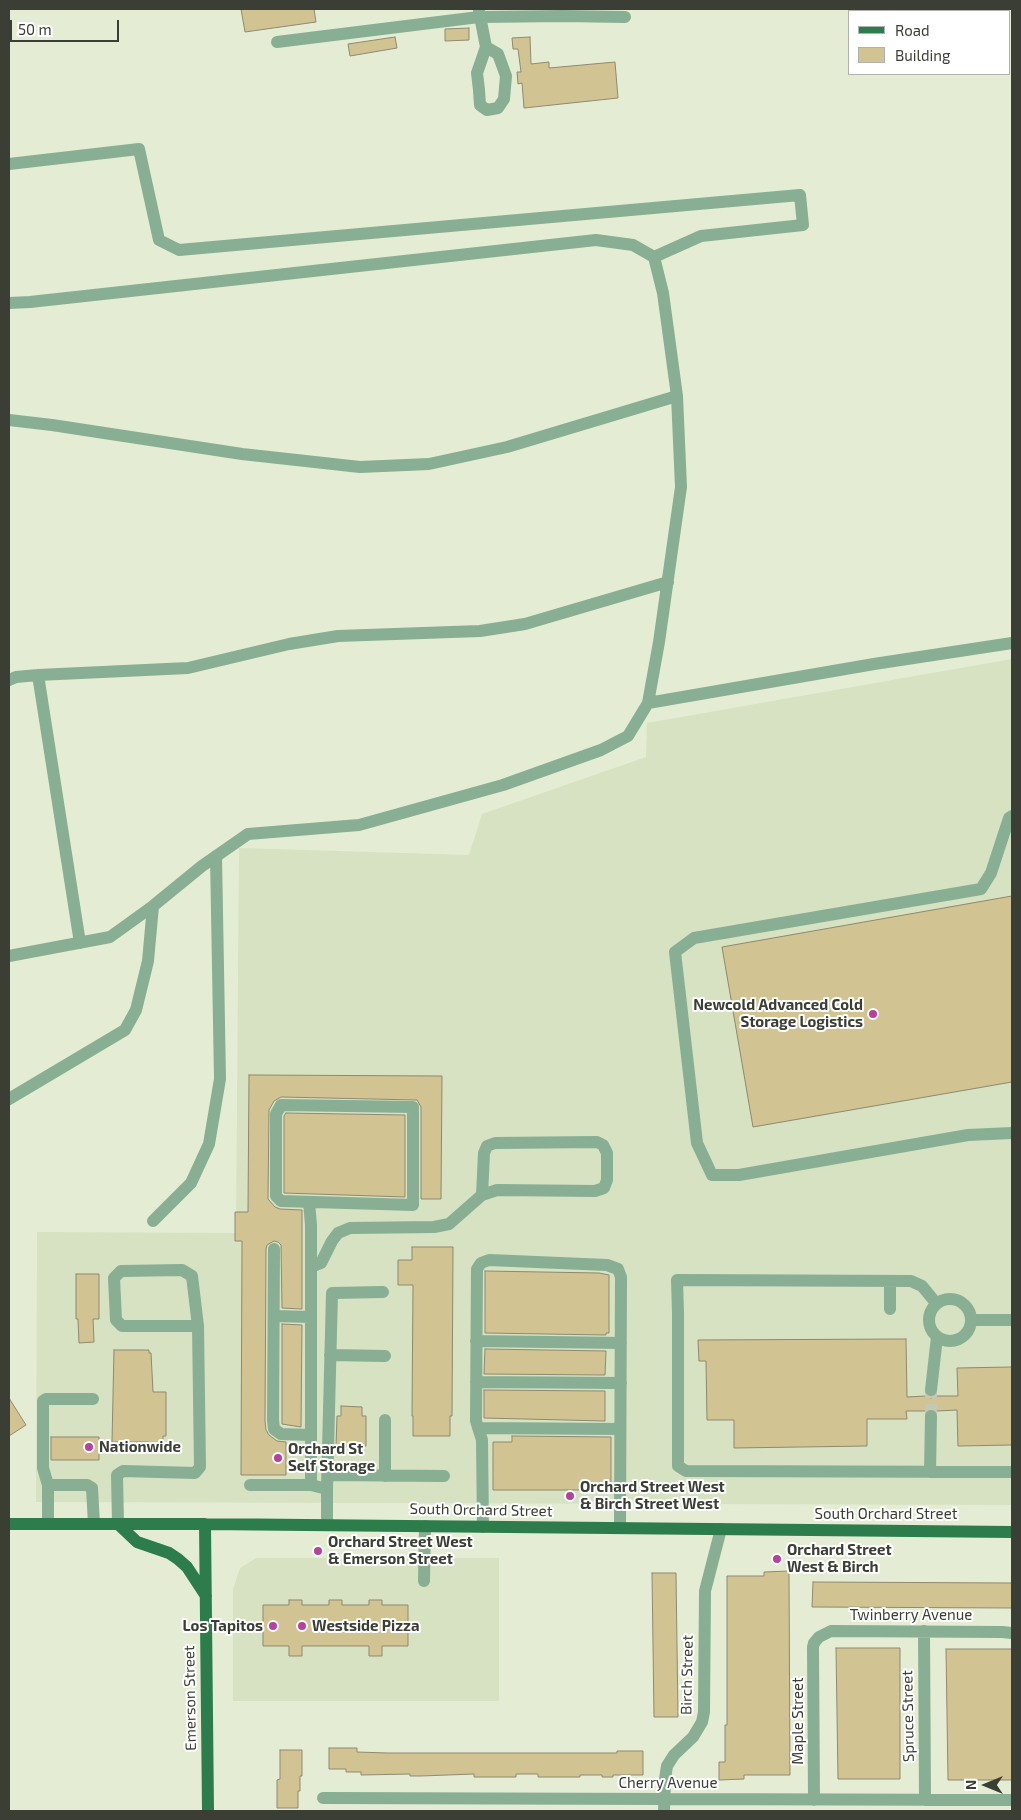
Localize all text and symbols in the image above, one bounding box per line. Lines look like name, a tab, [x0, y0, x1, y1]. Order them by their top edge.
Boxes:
scale bar	[12, 10, 121, 42]
legend	[848, 10, 1011, 75]
text: 50 m	[18, 20, 52, 38]
text: Road	[895, 21, 930, 39]
text: Building	[895, 46, 950, 64]
place label: Newcold Advanced Cold Storage Logistics	[693, 996, 863, 1031]
marker: Newcold Advanced Cold Storage Logistics	[867, 1008, 879, 1020]
place label: Nationwide	[99, 1438, 181, 1456]
place label: Orchard St Self Storage	[288, 1440, 375, 1475]
marker: Nationwide	[83, 1441, 95, 1453]
marker: Orchard St Self Storage	[272, 1452, 284, 1464]
place label: Orchard Street West & Birch Street West	[580, 1478, 725, 1513]
marker: Orchard Street West & Birch Street West	[564, 1490, 576, 1502]
street label: South Orchard Street	[409, 1500, 553, 1520]
street label: South Orchard Street	[815, 1505, 957, 1523]
place label: Orchard Street West & Emerson Street	[328, 1533, 473, 1568]
place label: Orchard Street West & Birch	[787, 1541, 892, 1576]
marker: Orchard Street West & Emerson Street	[312, 1545, 324, 1557]
marker: Orchard Street West & Birch	[771, 1553, 783, 1565]
street label: Twinberry Avenue	[850, 1606, 972, 1624]
place label: Los Tapitos	[183, 1617, 263, 1635]
place label: Westside Pizza	[312, 1617, 419, 1635]
marker: Los Tapitos	[267, 1620, 279, 1632]
marker: Westside Pizza	[296, 1620, 308, 1632]
street label: Birch Street	[677, 1635, 697, 1715]
street label: Emerson Street	[180, 1645, 200, 1751]
street label: Spruce Street	[898, 1670, 918, 1762]
street label: Maple Street	[789, 1677, 807, 1765]
north arrow	[961, 1760, 1011, 1810]
street label: Cherry Avenue	[619, 1774, 717, 1792]
text: N	[962, 1780, 979, 1790]

